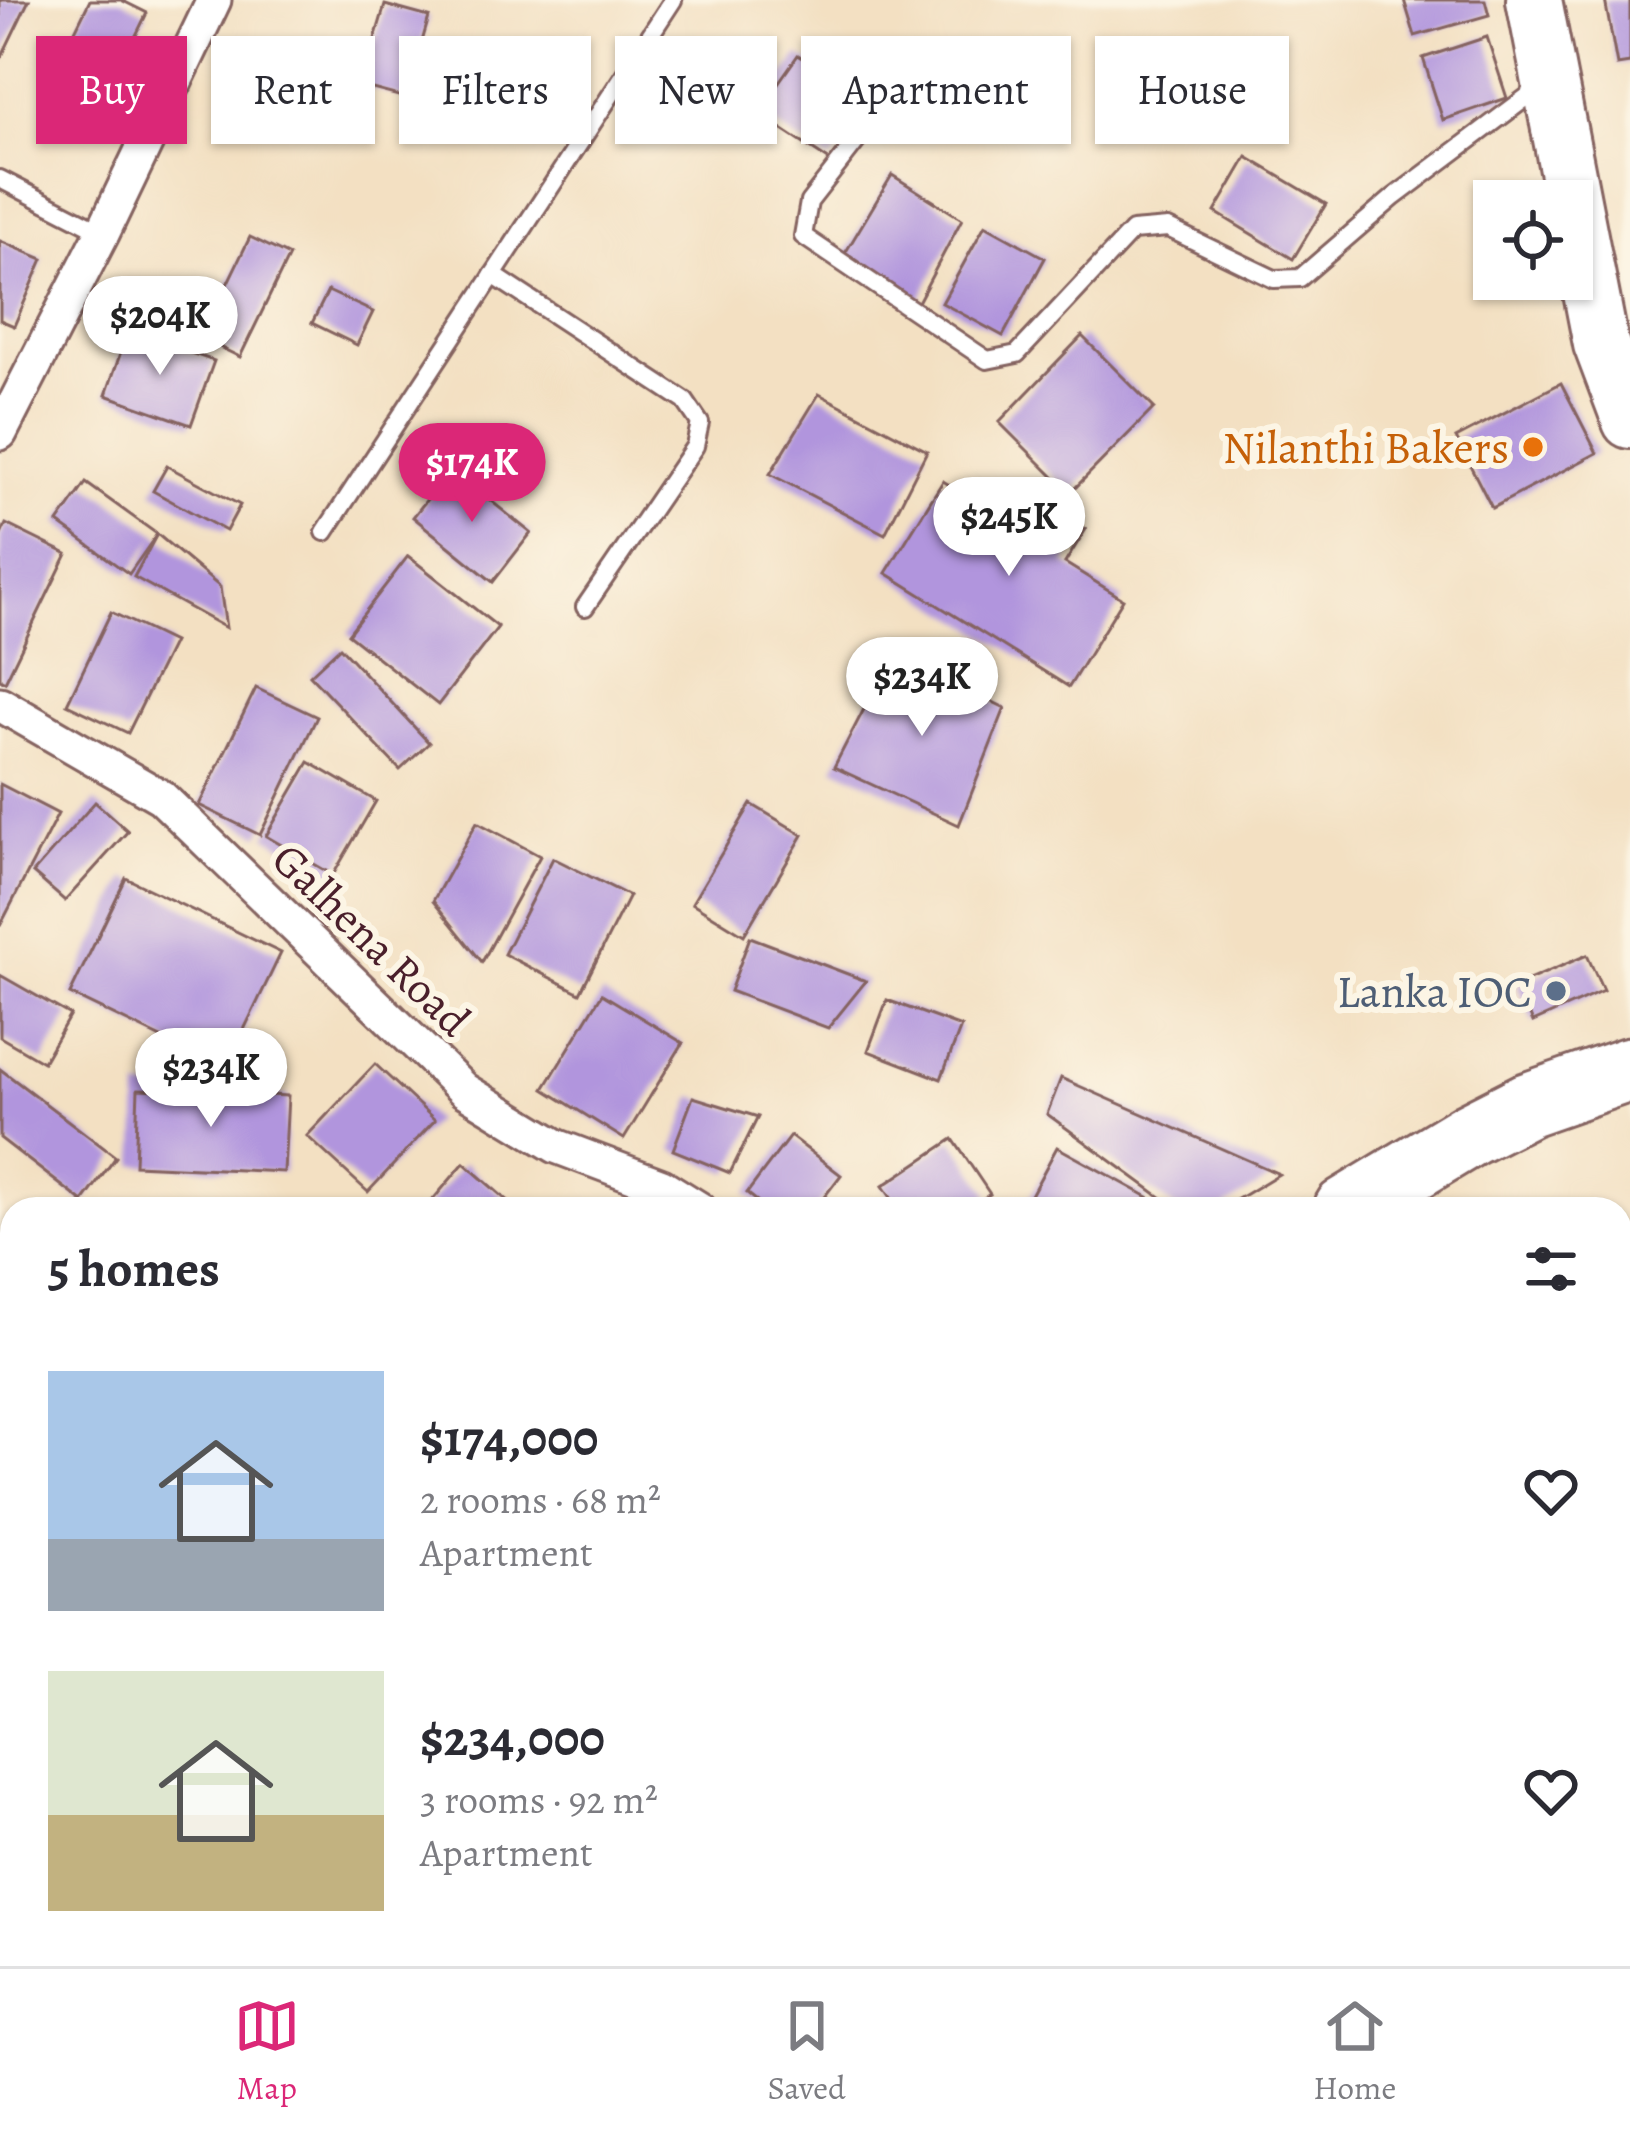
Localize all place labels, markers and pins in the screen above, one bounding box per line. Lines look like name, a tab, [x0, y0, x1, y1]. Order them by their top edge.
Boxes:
pin: $204K	[76, 276, 244, 378]
place label: Nilanthi Bakers	[1223, 417, 1509, 479]
pin: $174K	[388, 423, 556, 525]
marker: Nilanthi Bakers	[1520, 434, 1546, 460]
pin: $245K	[925, 477, 1093, 579]
pin: $234K	[838, 637, 1006, 739]
place label: Lanka IOC	[1337, 961, 1532, 1023]
marker: Lanka IOC	[1543, 978, 1569, 1004]
pin: $234K	[127, 1028, 295, 1130]

